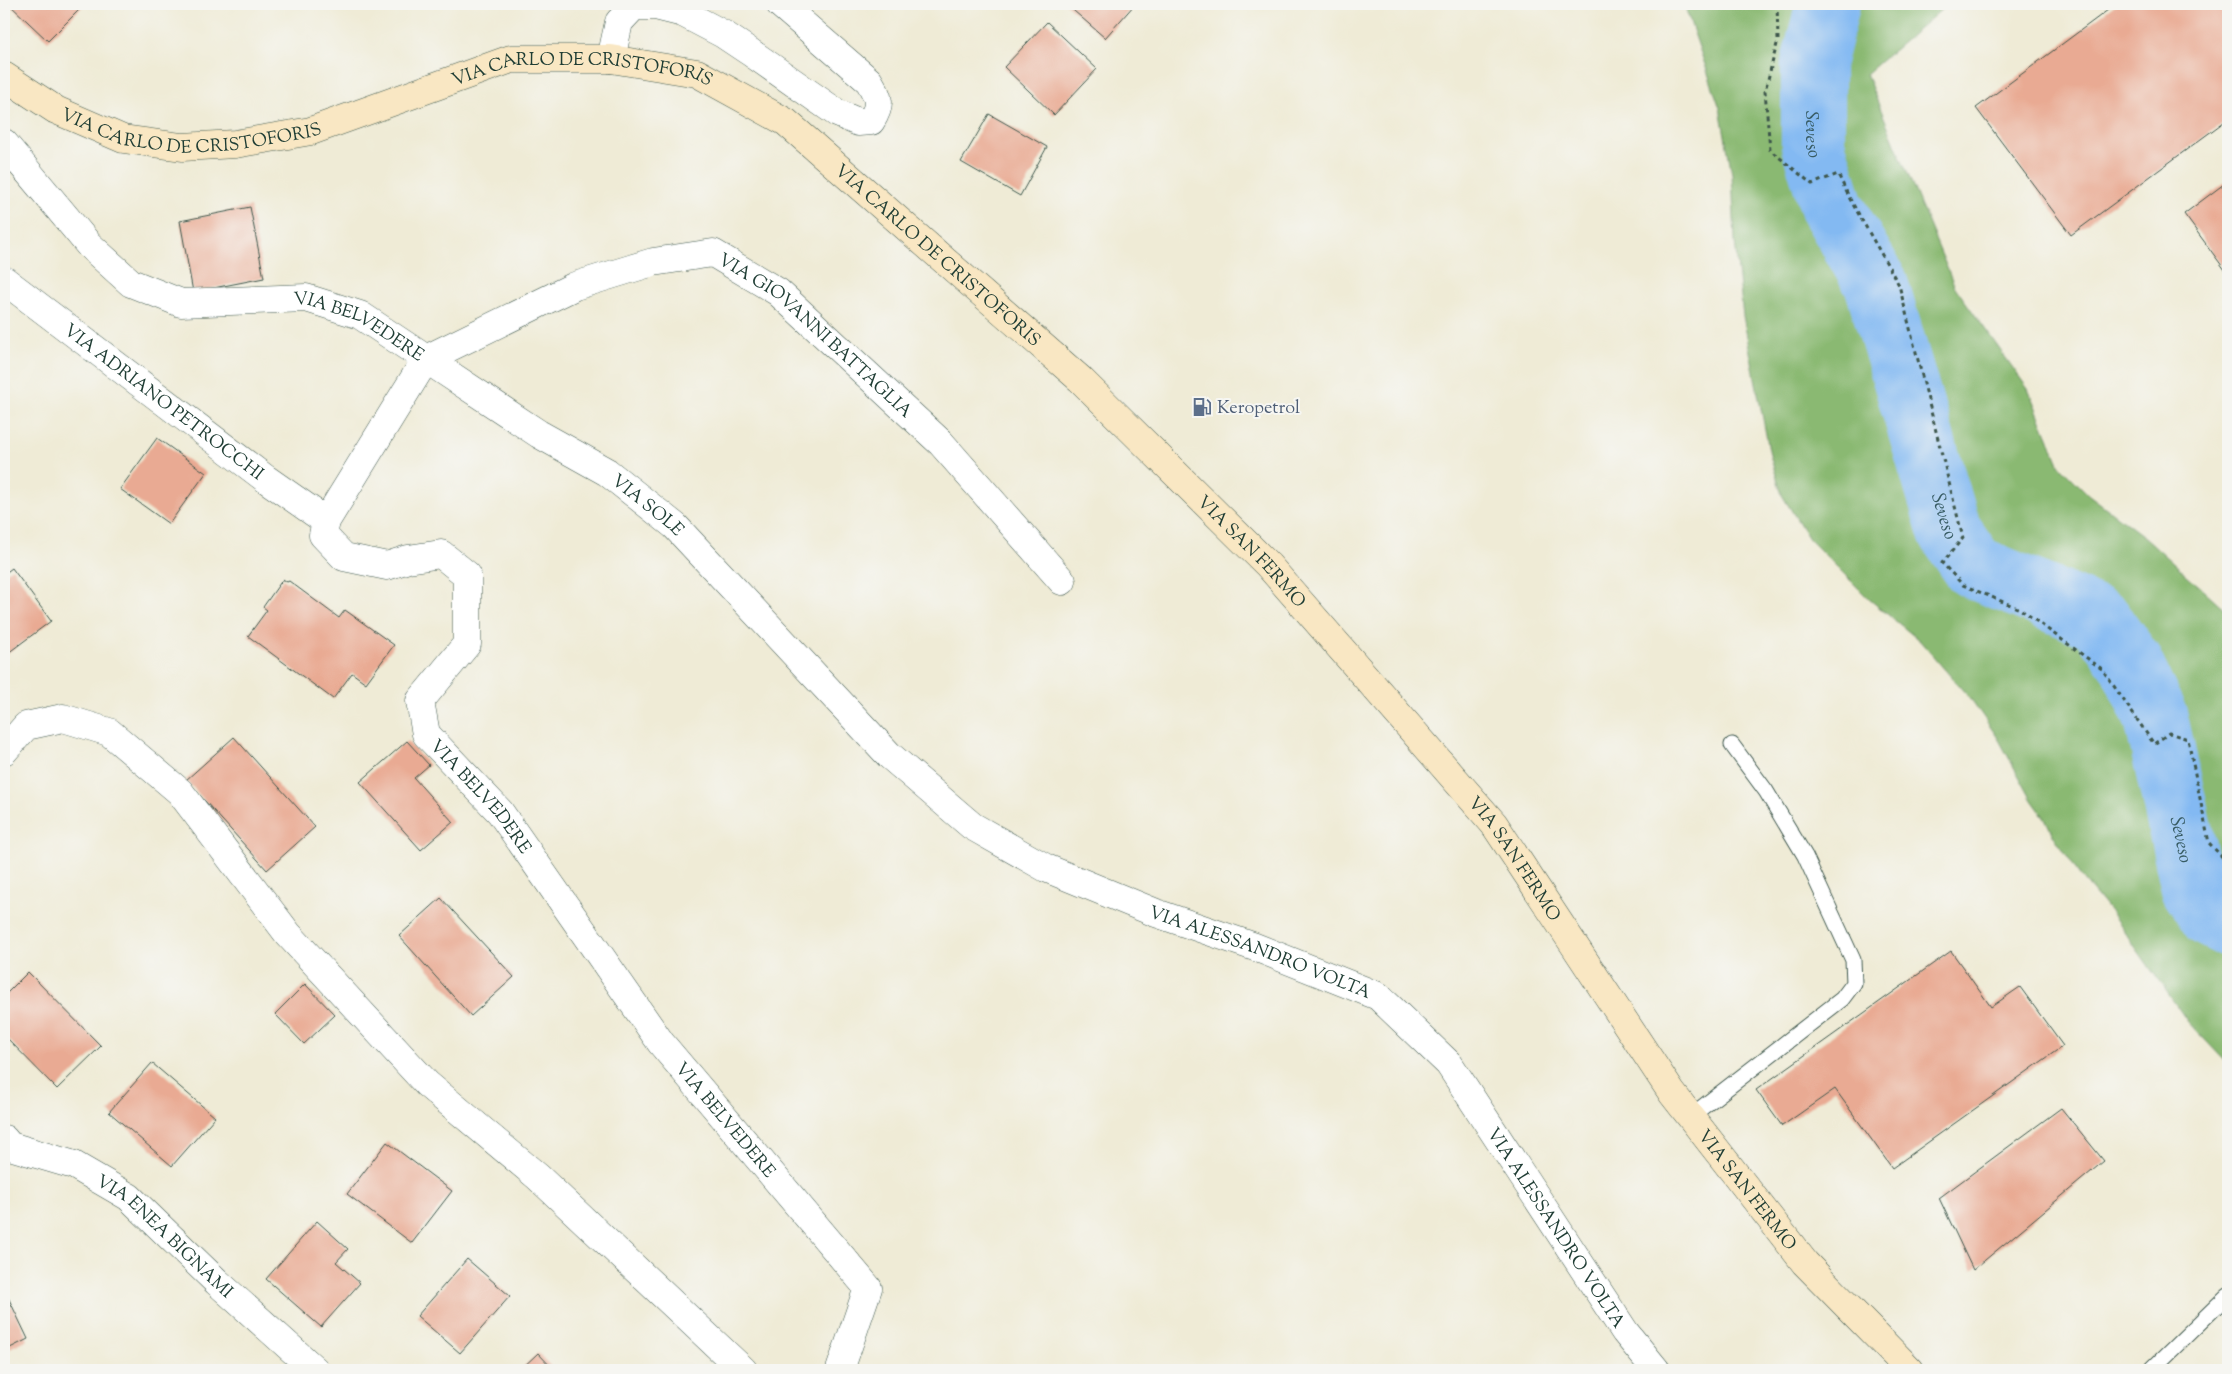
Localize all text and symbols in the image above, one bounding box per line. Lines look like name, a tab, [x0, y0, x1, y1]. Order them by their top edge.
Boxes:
street label: VIA CARLO DE CRISTOFORIS	[448, 47, 717, 94]
street label: VIA CARLO DE CRISTOFORIS	[56, 103, 326, 162]
water label: Seveso	[1797, 111, 1827, 162]
street label: VIA CARLO DE CRISTOFORIS	[828, 159, 1045, 354]
street label: VIA GIOVANNI BATTAGLIA	[712, 248, 917, 425]
street label: VIA BELVEDERE	[293, 287, 429, 369]
street label: VIA ADRIANO PETROCCHI	[57, 319, 269, 488]
fuel station icon: Keropetrol	[1191, 396, 1213, 418]
place label: Keropetrol	[1217, 396, 1300, 422]
street label: VIA SOLE	[605, 469, 689, 543]
street label: VIA SAN FERMO	[1190, 490, 1311, 614]
water label: Seveso	[1923, 490, 1963, 546]
street label: VIA BELVEDERE	[423, 735, 536, 860]
street label: VIA SAN FERMO	[1461, 791, 1566, 927]
water label: Seveso	[2162, 814, 2198, 866]
street label: VIA ALESSANDRO VOLTA	[1145, 900, 1375, 1007]
street label: VIA BELVEDERE	[668, 1057, 781, 1184]
street label: VIA ALESSANDRO VOLTA	[1479, 1123, 1630, 1335]
street label: VIA SAN FERMO	[1690, 1125, 1802, 1257]
street label: VIA ENEA BIGNAMI	[90, 1169, 238, 1306]

